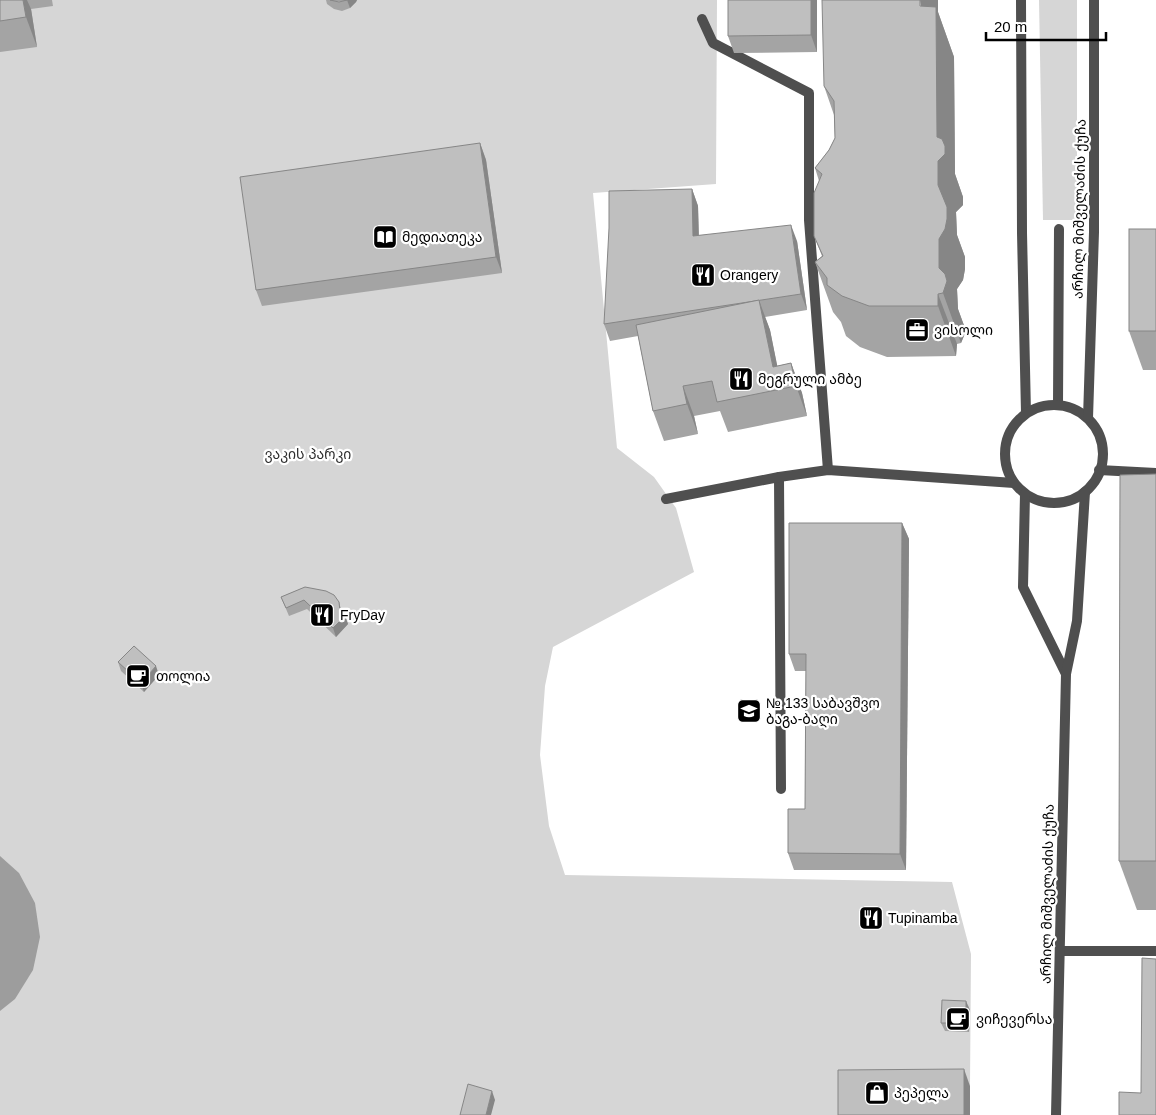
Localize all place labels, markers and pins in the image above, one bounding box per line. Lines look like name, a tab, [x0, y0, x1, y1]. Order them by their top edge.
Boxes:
library icon: მედიათეკა	[372, 224, 398, 250]
place label: მედიათეკა	[402, 229, 483, 246]
restaurant icon: Orangery	[690, 262, 716, 288]
place label: Orangery	[720, 267, 778, 283]
office icon: ვისოლი	[904, 317, 930, 343]
place label: ვისოლი	[934, 322, 993, 339]
restaurant icon: მეგრული ამბე	[728, 366, 754, 392]
place label: მეგრული ამბე	[758, 371, 862, 388]
restaurant icon: FryDay	[309, 602, 335, 628]
place label: FryDay	[340, 607, 385, 623]
cafe icon: თოლია	[125, 663, 151, 689]
place label: თოლია	[156, 668, 211, 685]
place label: № 133 საბავშვო ბაგა-ბაღი	[766, 695, 880, 728]
school or university icon: № 133 საბავშვო ბაგა-ბაღი	[736, 698, 762, 724]
restaurant icon: Tupinamba	[858, 905, 884, 931]
place label: Tupinamba	[888, 910, 958, 926]
cafe icon: ვიჩევერსა	[945, 1006, 971, 1032]
place label: ვიჩევერსა	[976, 1011, 1052, 1028]
shop icon: პეპელა	[864, 1080, 890, 1106]
place label: პეპელა	[894, 1085, 949, 1102]

